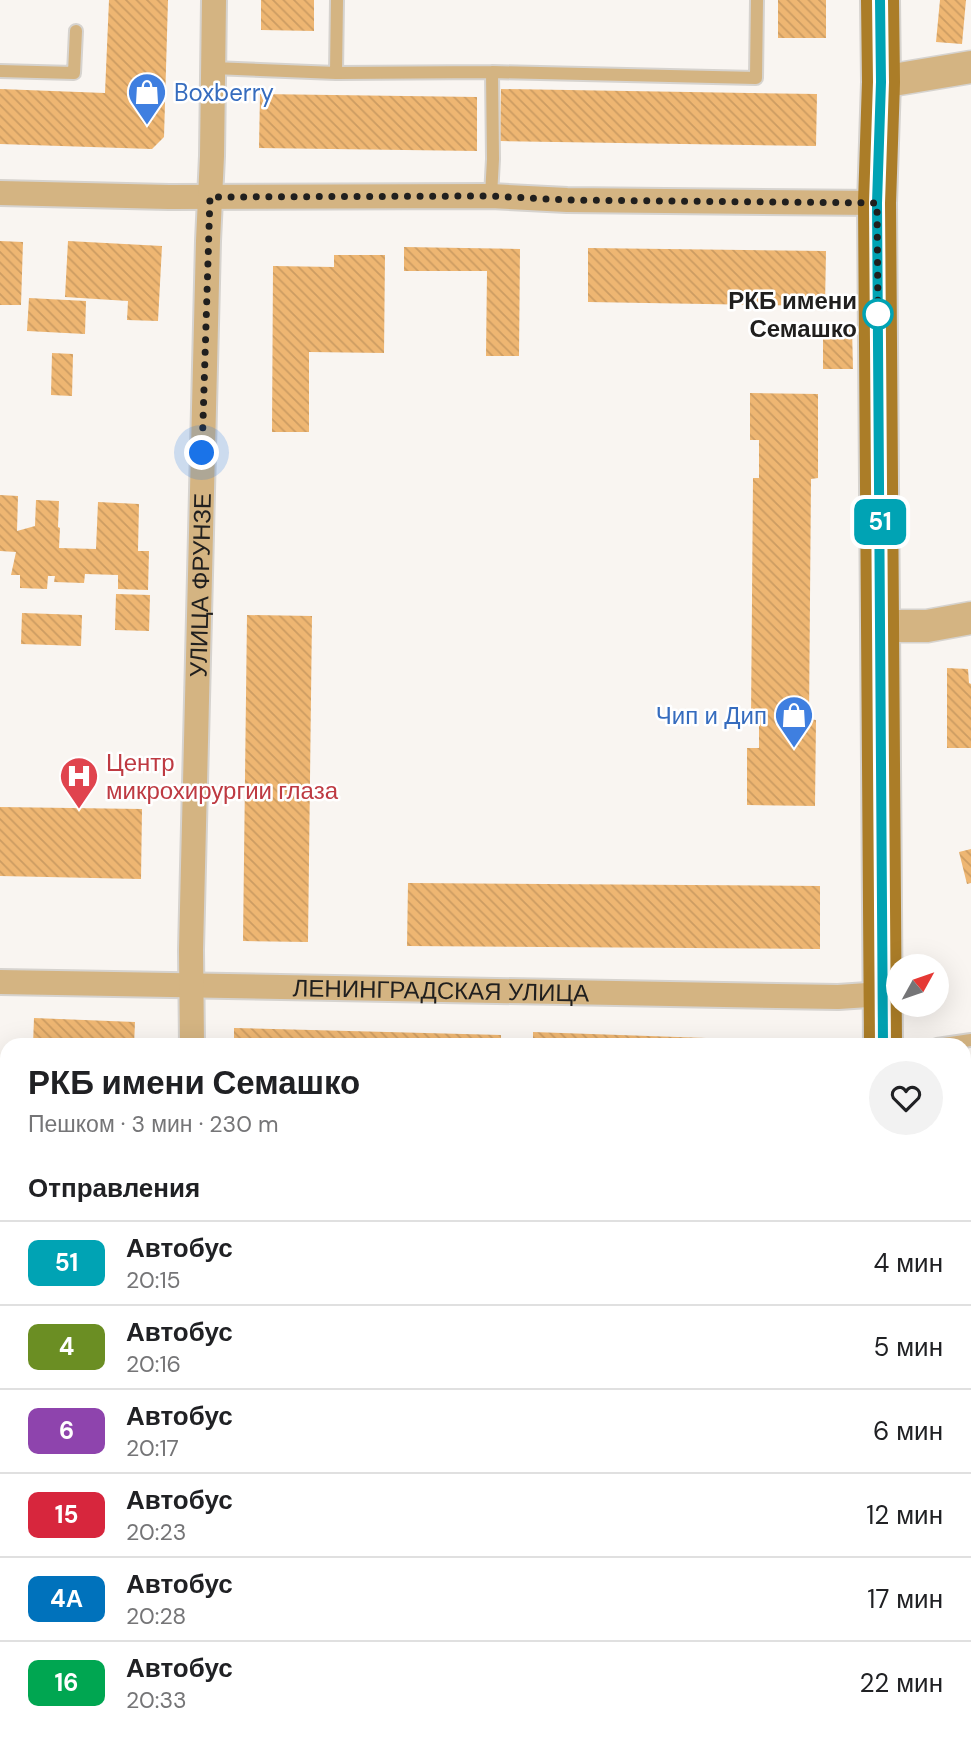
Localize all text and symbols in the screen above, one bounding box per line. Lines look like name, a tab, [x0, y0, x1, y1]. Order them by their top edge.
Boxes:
shop icon: Boxberry	[126, 71, 168, 126]
place label: Boxberry	[174, 77, 274, 108]
place label: РКБ имени Семашко	[728, 285, 857, 344]
marker: РКБ имени Семашко	[863, 299, 893, 329]
your location	[184, 435, 219, 470]
street label: УЛИЦА ФРУНЗЕ	[182, 493, 217, 678]
line badge: 51	[848, 499, 912, 545]
text: 51	[868, 506, 892, 537]
shop icon: Чип и Дип	[773, 694, 815, 749]
place label: Чип и Дип	[656, 700, 767, 731]
place label: Центр микрохирургии глаза	[106, 747, 339, 806]
hospital icon: Центр микрохирургии глаза	[58, 755, 100, 810]
north arrow	[886, 954, 948, 1017]
map controls	[886, 954, 949, 1017]
street label: ЛЕНИНГРАДСКАЯ УЛИЦА	[292, 972, 589, 1008]
text: РКБ имени Семашко	[28, 1061, 360, 1104]
button: heart	[869, 1061, 943, 1135]
text: Пешком · 3 мин · 230 m	[28, 1109, 279, 1139]
text: Отправления	[28, 1171, 200, 1205]
text: Автобус	[126, 1231, 233, 1265]
text: 4 мин	[874, 1246, 943, 1280]
text: 51	[55, 1247, 78, 1278]
text: 20:15	[126, 1265, 181, 1295]
text: Автобус	[126, 1315, 233, 1349]
text: 5 мин	[873, 1330, 943, 1364]
text: 4	[59, 1331, 74, 1362]
text: 20:16	[126, 1349, 181, 1379]
text: Автобус	[126, 1399, 233, 1433]
text: 6 мин	[873, 1414, 943, 1448]
text: 6	[59, 1415, 74, 1446]
text: 20:17	[126, 1433, 179, 1463]
text: Автобус	[126, 1483, 233, 1517]
text: 12 мин	[866, 1498, 943, 1532]
text: 15	[55, 1499, 78, 1530]
text: 20:23	[126, 1517, 186, 1547]
text: Автобус	[126, 1567, 233, 1601]
text: 17 мин	[867, 1582, 943, 1616]
text: 4А	[50, 1583, 83, 1614]
text: 20:28	[126, 1601, 186, 1631]
text: Автобус	[126, 1651, 233, 1685]
text: 22 мин	[859, 1666, 943, 1700]
text: 16	[55, 1667, 78, 1698]
text: 20:33	[126, 1685, 187, 1715]

